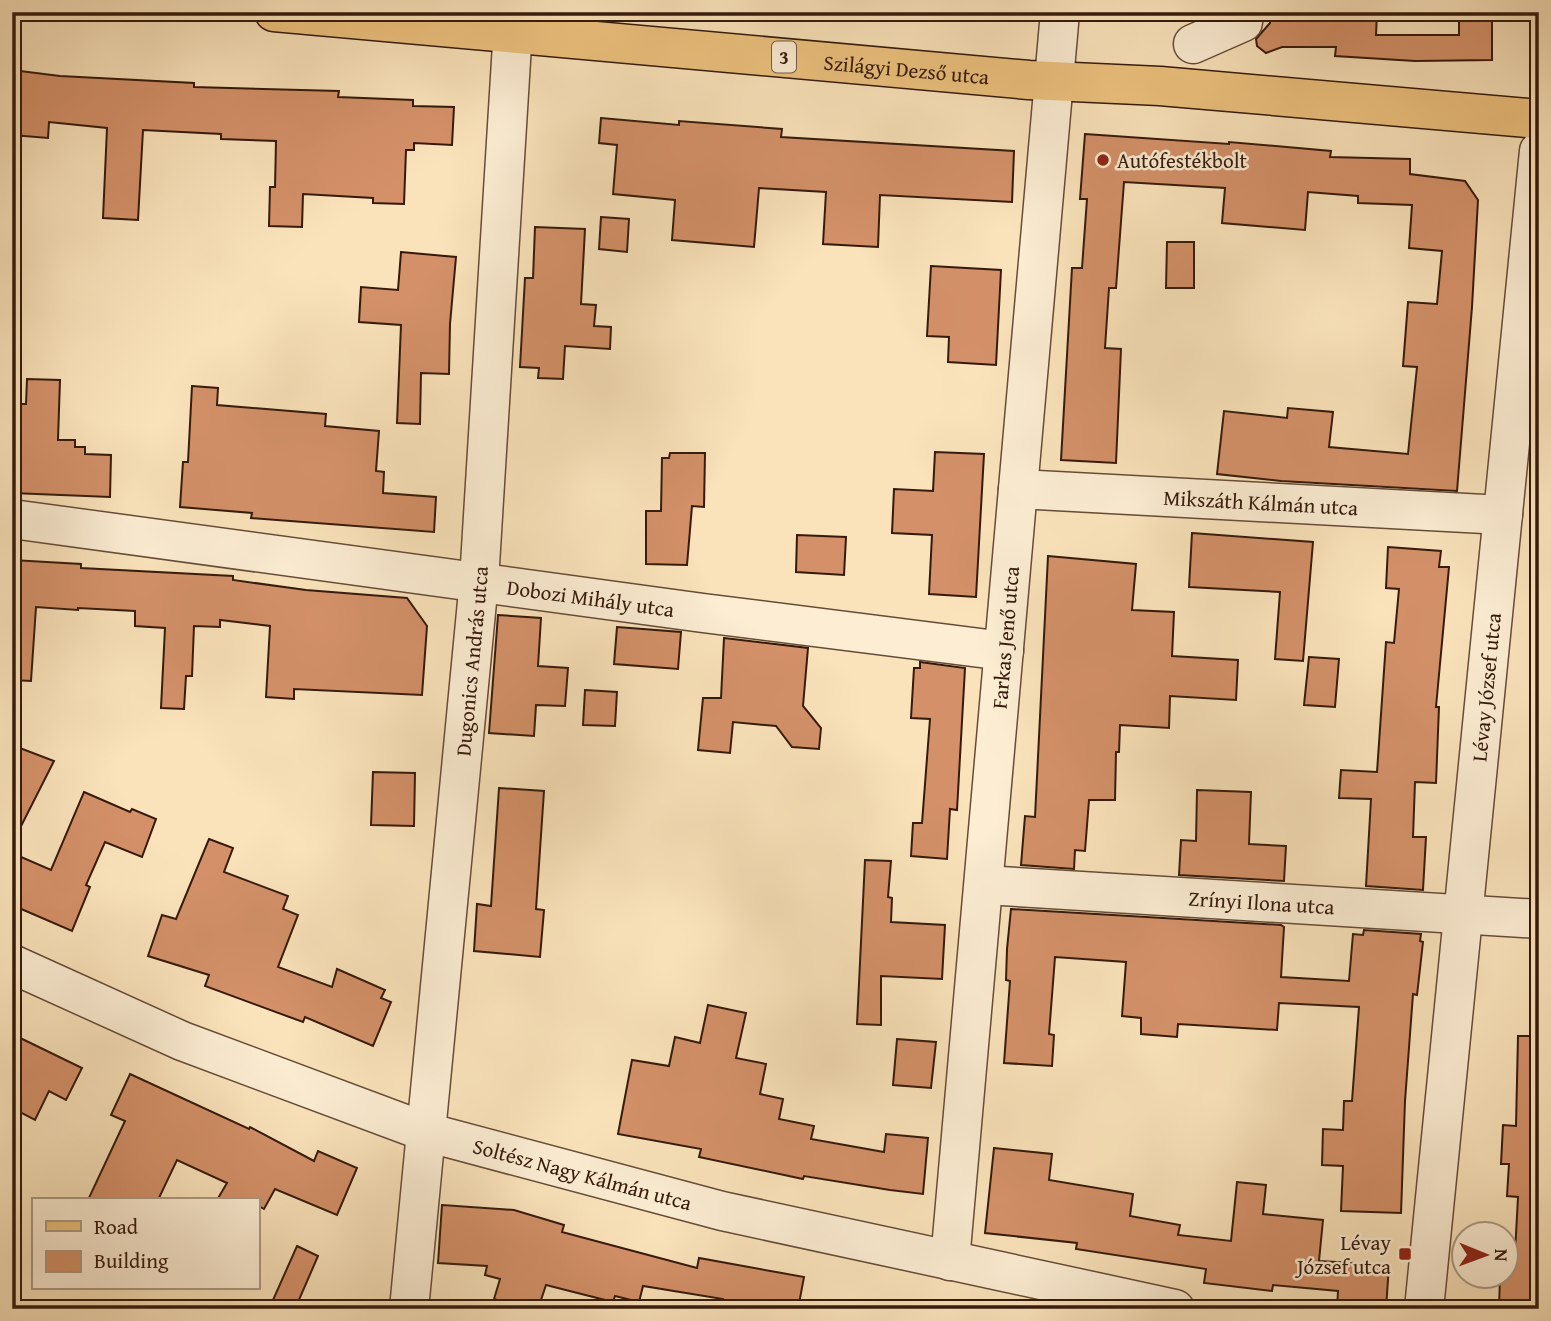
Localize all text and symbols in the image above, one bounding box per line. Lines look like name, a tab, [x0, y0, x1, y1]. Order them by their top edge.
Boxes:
road number: 3	[772, 41, 796, 72]
street label: Szilágyi Dezső utca	[822, 46, 991, 92]
place label: Autófestékbolt	[1117, 145, 1248, 176]
marker: Autófestékbolt	[1095, 152, 1111, 168]
street label: Mikszáth Kálmán utca	[1162, 481, 1359, 523]
street label: Dugonics András utca	[447, 565, 495, 757]
street label: Farkas Jenő utca	[983, 565, 1027, 710]
street label: Dobozi Mihály utca	[505, 571, 676, 624]
street label: Lévay József utca	[1463, 611, 1509, 763]
street label: Zrínyi Ilona utca	[1188, 882, 1335, 922]
street label: Soltész Nagy Kálmán utca	[470, 1130, 695, 1218]
legend	[32, 1198, 259, 1290]
text: Road	[94, 1211, 139, 1242]
north arrow	[1450, 1220, 1520, 1290]
place label: Lévay József utca	[1294, 1227, 1392, 1282]
text: Building	[94, 1245, 169, 1276]
marker: Lévay József utca	[1397, 1246, 1413, 1262]
text: N	[1488, 1249, 1516, 1262]

